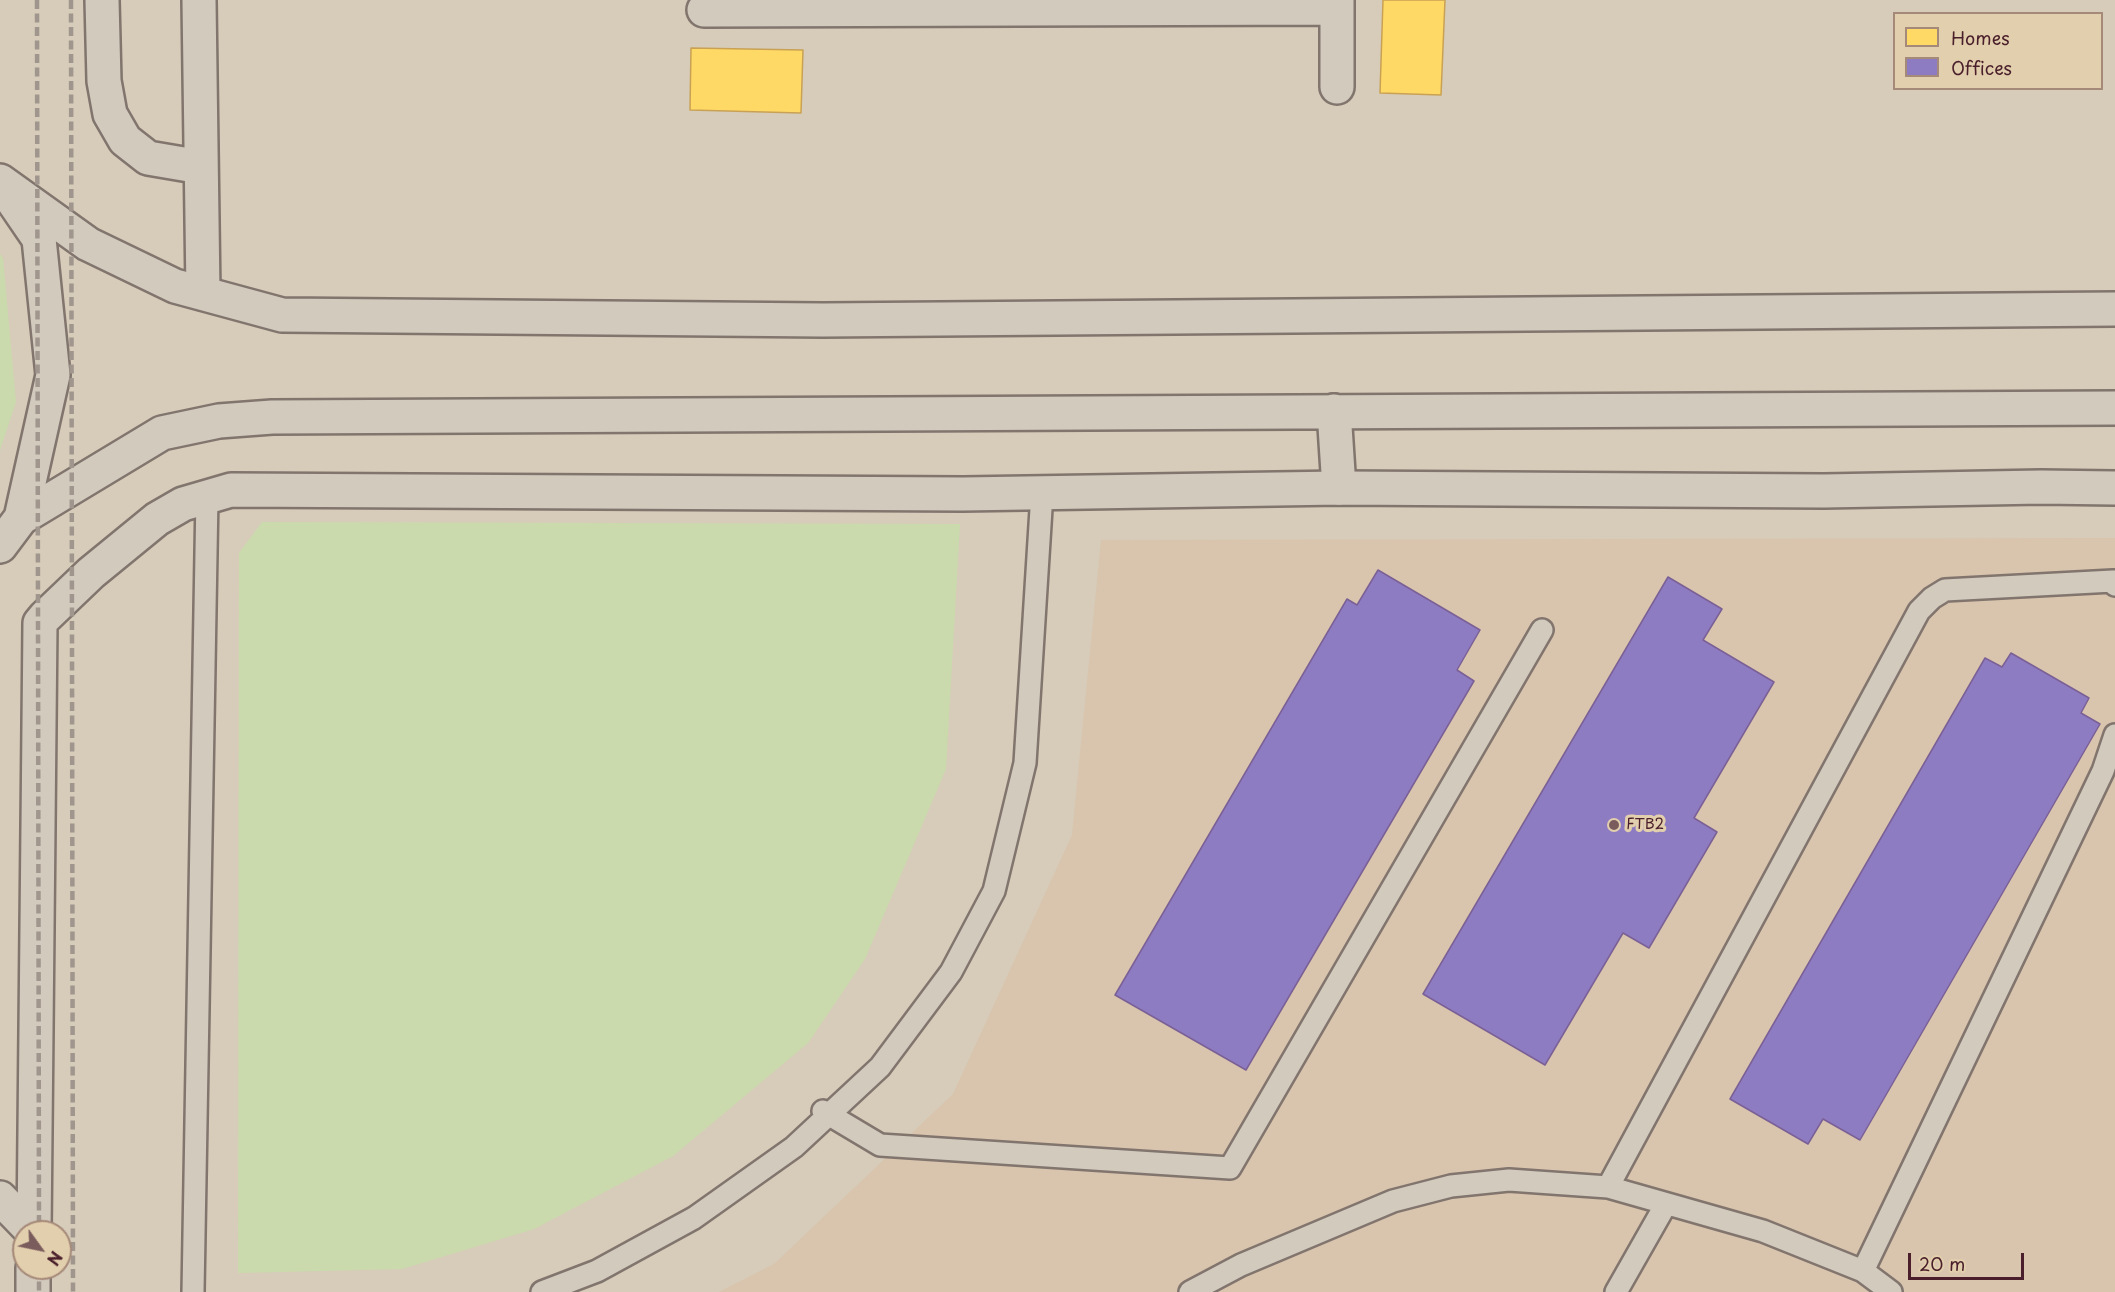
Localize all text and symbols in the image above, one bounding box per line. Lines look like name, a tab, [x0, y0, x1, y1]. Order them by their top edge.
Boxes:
legend	[1893, 12, 2103, 90]
text: Homes	[1951, 24, 2009, 51]
text: Offices	[1951, 54, 2012, 81]
place label: FTB2	[1626, 816, 1664, 834]
marker: FTB2	[1607, 818, 1621, 832]
north arrow	[12, 1220, 72, 1280]
scale bar	[1911, 1241, 2026, 1279]
text: N	[42, 1247, 69, 1271]
text: 20 m	[1919, 1250, 1965, 1277]

